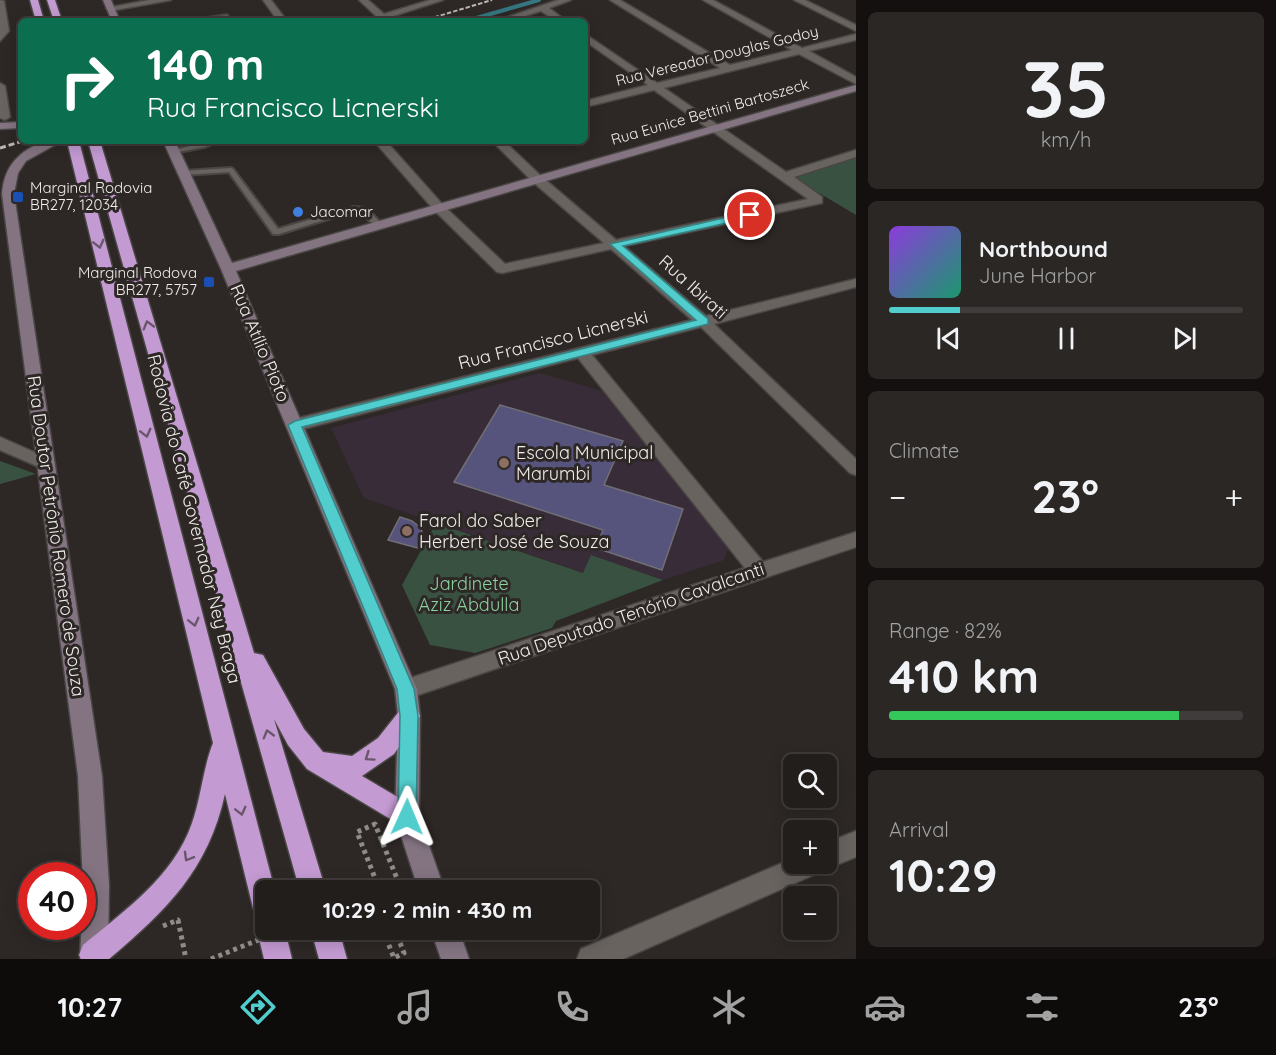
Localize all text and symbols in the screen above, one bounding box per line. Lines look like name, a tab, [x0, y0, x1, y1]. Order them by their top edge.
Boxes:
street label: Rua Vereador Douglas Godoy	[613, 21, 820, 90]
text: 140 m	[147, 38, 264, 91]
text: 35	[1023, 39, 1109, 137]
icon: right	[48, 42, 126, 120]
street label: Rua Eunice Bettini Bartoszeck	[609, 74, 811, 149]
text: Rua Francisco Licnerski	[147, 90, 439, 124]
text: km/h	[1041, 127, 1091, 152]
place label: Marginal Rodovia BR277, 12034	[30, 178, 152, 214]
pin	[724, 189, 775, 240]
marker: Marginal Rodovia BR277, 12034	[11, 190, 25, 204]
icon: arrive	[733, 198, 766, 231]
place label: Jacomar	[310, 202, 373, 221]
marker: Jacomar	[291, 205, 305, 219]
text: Northbound	[979, 235, 1108, 263]
one-way arrow	[91, 238, 104, 248]
street label: Rua Ibirati	[654, 250, 733, 324]
place label: Marginal Rodova BR277, 5757	[78, 263, 197, 299]
text: June Harbor	[979, 263, 1096, 288]
marker: Marginal Rodova BR277, 5757	[202, 275, 216, 289]
street label: Rua Atílio Pioto	[225, 281, 296, 405]
street label: Rua Francisco Licnerski	[456, 305, 650, 374]
one-way arrow	[143, 320, 155, 331]
icon: previous	[932, 322, 965, 355]
icon: pause	[1050, 322, 1083, 355]
icon: next	[1168, 322, 1201, 355]
street label: Rodovia do Café Governador Ney Braga	[142, 352, 247, 686]
street label: Rua Doutor Petrônio Romero de Souza	[23, 374, 90, 698]
one-way arrow	[139, 428, 152, 438]
text: Climate	[889, 438, 959, 463]
place label: Escola Municipal Marumbi	[516, 441, 653, 485]
marker: Escola Municipal Marumbi	[497, 456, 511, 470]
text: 23°	[1032, 468, 1099, 524]
text: −	[889, 476, 906, 517]
text: +	[1224, 476, 1243, 517]
place label: Farol do Saber Herbert José de Souza	[419, 509, 610, 553]
marker: Farol do Saber Herbert José de Souza	[400, 524, 414, 538]
street label: Rua Deputado Tenório Cavalcanti	[495, 557, 767, 670]
park label: Jardinete Aziz Abdulla	[419, 572, 519, 616]
one-way arrow	[186, 617, 199, 627]
text: Range · 82%	[889, 618, 1002, 643]
text: 410 km	[889, 648, 1039, 704]
one-way arrow	[263, 729, 275, 740]
one-way arrow	[365, 750, 376, 761]
map controls	[783, 754, 837, 940]
button: search	[783, 754, 837, 808]
position arrow	[375, 785, 439, 849]
one-way arrow	[234, 806, 247, 816]
text: Arrival	[889, 817, 949, 842]
button: +	[783, 820, 837, 874]
text: 10:29	[889, 847, 998, 903]
one-way arrow	[184, 851, 196, 861]
speed limit sign: 40	[18, 862, 96, 940]
button: −	[783, 886, 837, 940]
text: 10:29 · 2 min · 430 m	[323, 896, 532, 924]
icon: directions	[237, 986, 279, 1028]
icon: music	[394, 986, 436, 1028]
icon: phone	[551, 986, 593, 1028]
icon: climate	[708, 986, 750, 1028]
icon: car	[864, 986, 906, 1028]
icon: filters	[1021, 986, 1063, 1028]
text: 10:27	[57, 990, 122, 1024]
text: 23°	[1178, 990, 1219, 1024]

